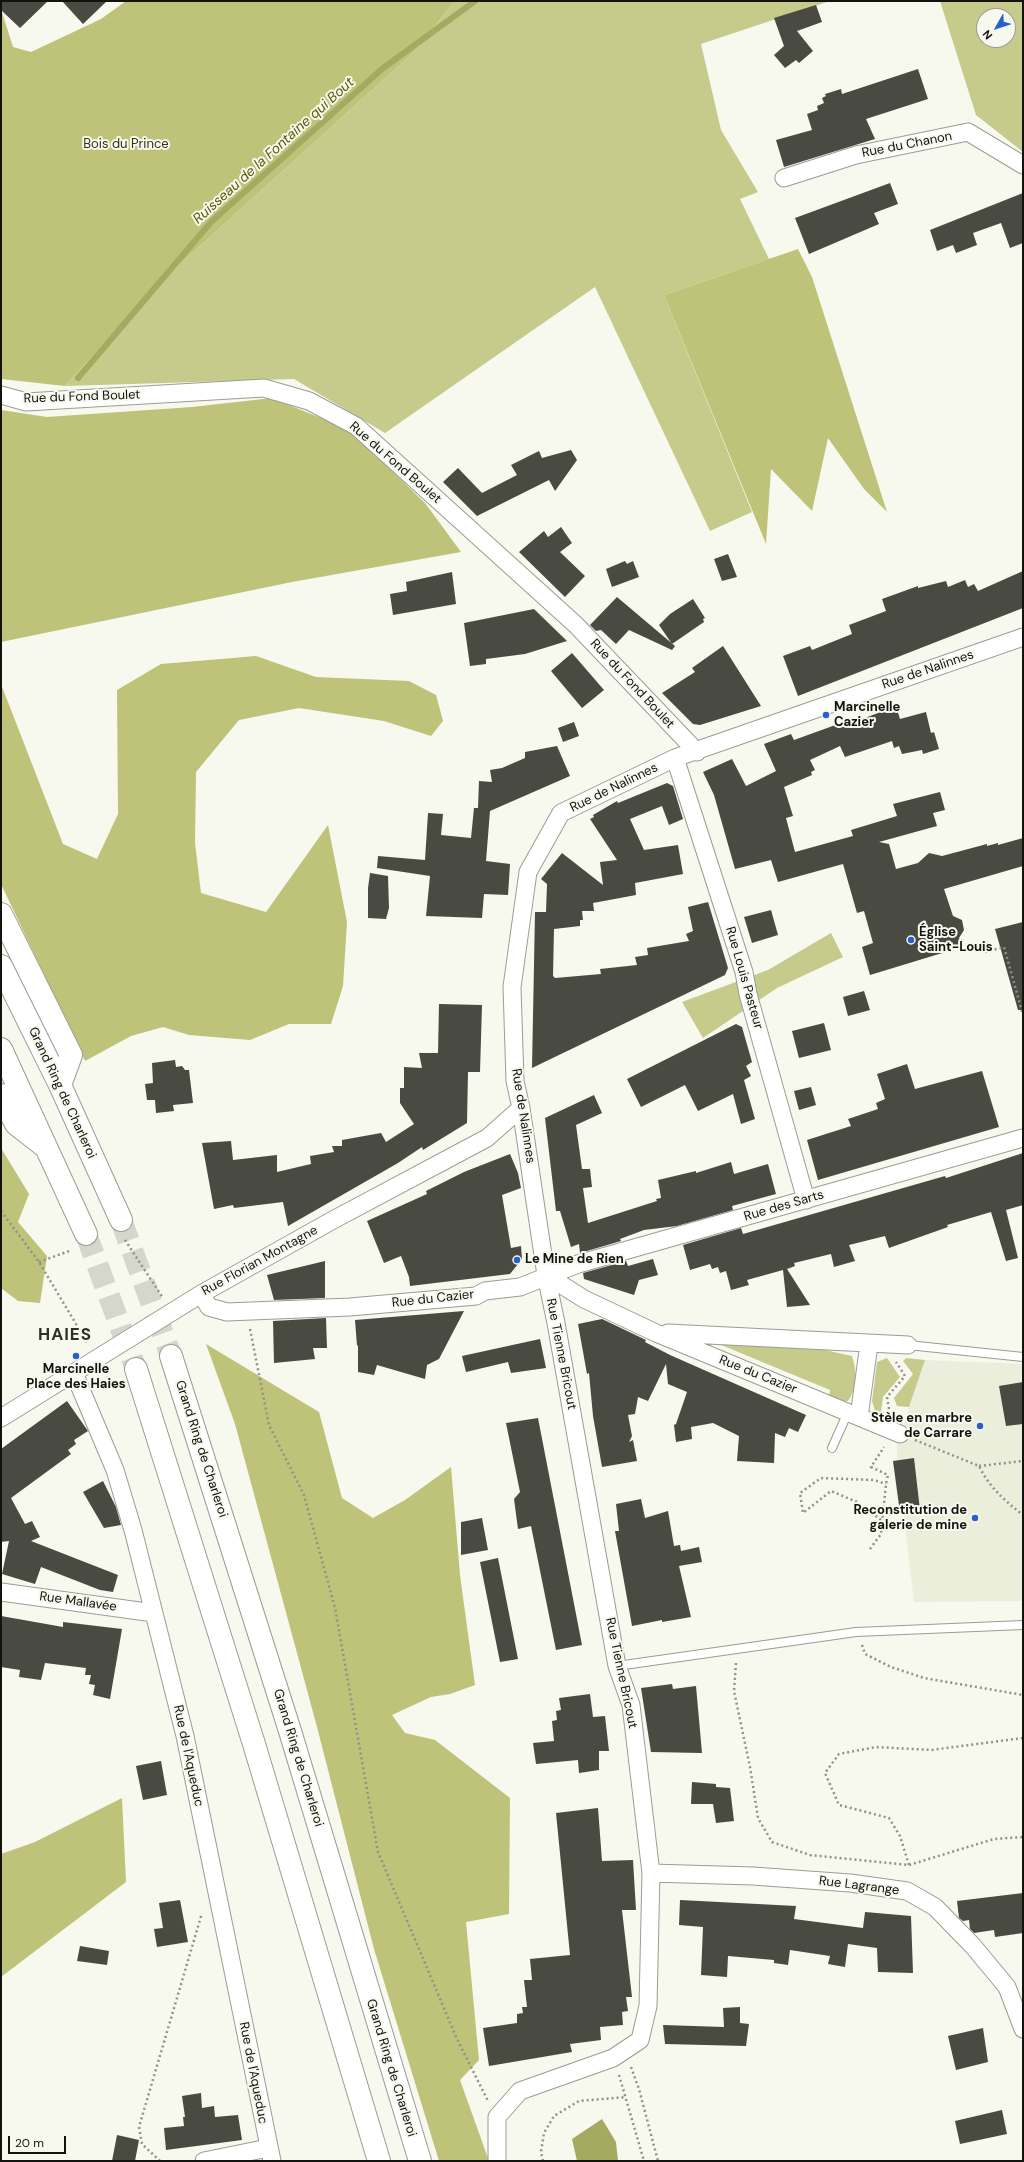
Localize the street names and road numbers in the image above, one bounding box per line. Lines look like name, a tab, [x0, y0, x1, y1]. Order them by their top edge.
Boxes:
street label: Rue du Chanon	[861, 129, 953, 161]
street label: Rue du Fond Boulet	[23, 387, 141, 407]
street label: Rue du Fond Boulet	[346, 419, 444, 507]
street label: Rue du Fond Boulet	[587, 636, 677, 732]
street label: Rue de Nalinnes	[880, 647, 976, 693]
street label: Rue de Nalinnes	[567, 760, 661, 816]
street label: Rue Louis Pasteur	[722, 925, 766, 1031]
street label: Grand Ring de Charleroi	[25, 1025, 99, 1161]
street label: Rue de Nalinnes	[508, 1067, 538, 1165]
street label: Rue des Sarts	[742, 1187, 826, 1225]
street label: Rue Florian Montagne	[199, 1223, 321, 1299]
street label: Rue du Cazier	[391, 1287, 475, 1311]
street label: Rue Tienne Bricout	[543, 1297, 579, 1411]
street label: Rue du Cazier	[717, 1352, 799, 1398]
street label: Grand Ring de Charleroi	[171, 1379, 231, 1519]
street label: Rue Mallavée	[38, 1589, 118, 1615]
street label: Rue Tienne Bricout	[602, 1616, 640, 1730]
street label: Grand Ring de Charleroi	[270, 1687, 326, 1829]
street label: Rue de l'Aqueduc	[170, 1704, 206, 1808]
street label: Rue Lagrange	[818, 1873, 900, 1899]
street label: Grand Ring de Charleroi	[363, 1997, 419, 2139]
street label: Rue de l'Aqueduc	[235, 2021, 271, 2125]

